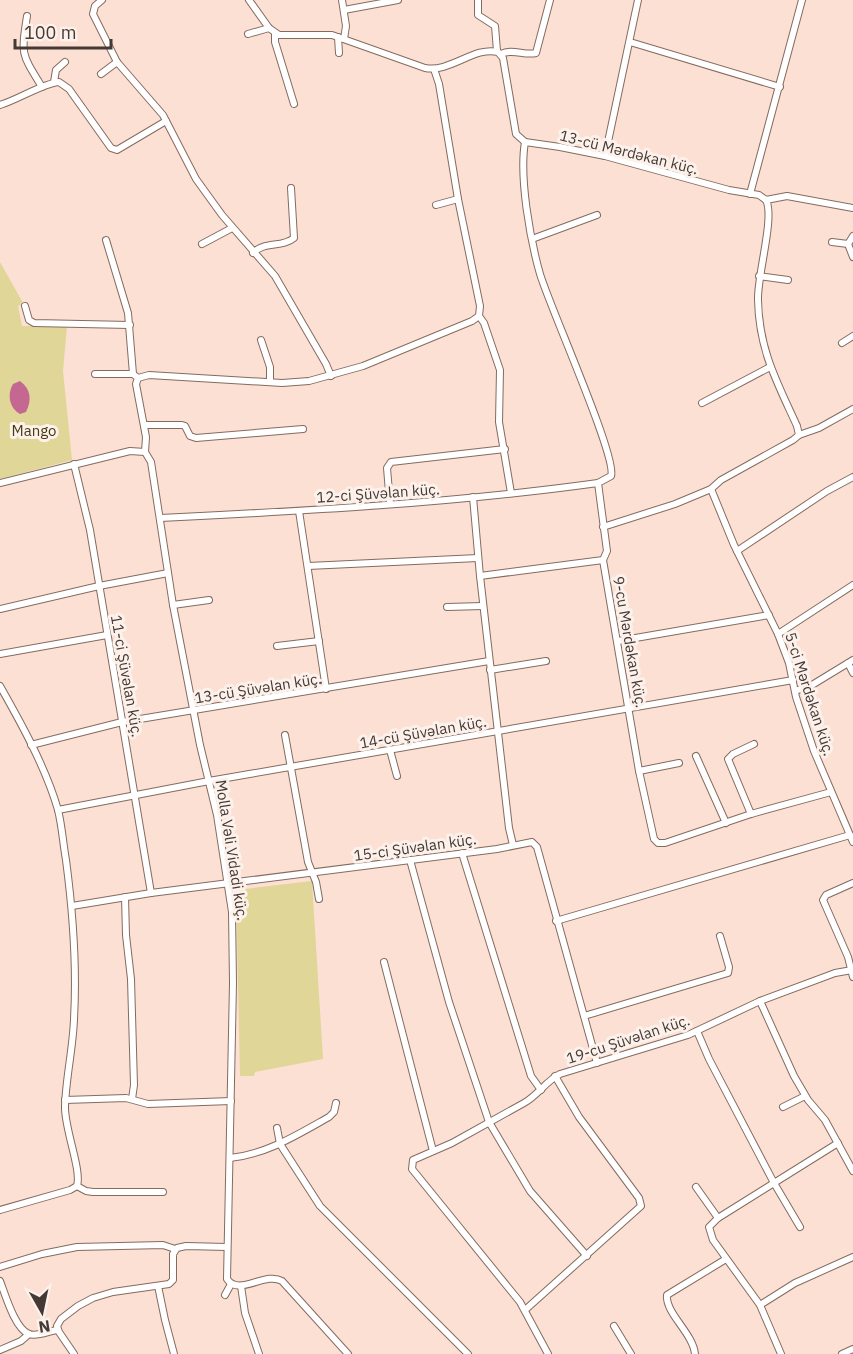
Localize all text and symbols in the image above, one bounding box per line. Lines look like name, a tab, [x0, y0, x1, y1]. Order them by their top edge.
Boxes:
scale bar	[15, 12, 111, 50]
text: 100 m	[24, 21, 76, 44]
street label: 13-cü Mərdəkan küç.	[558, 126, 700, 178]
park label: Mango	[12, 421, 56, 440]
street label: 12-ci Şüvəlan küç.	[316, 479, 440, 507]
street label: 9-cu Mərdəkan küç.	[609, 575, 651, 709]
street label: 11-ci Şüvəlan küç.	[107, 613, 147, 739]
street label: 5-ci Mərdəkan küç.	[781, 630, 839, 758]
street label: 13-cü Şüvəlan küç.	[193, 669, 323, 707]
street label: 14-cü Şüvəlan küç.	[358, 711, 488, 753]
street label: Molla Vəli Vidadi küç.	[212, 778, 252, 922]
street label: 15-ci Şüvəlan küç.	[352, 829, 478, 865]
street label: 19-cu Şüvəlan küç.	[564, 1010, 692, 1068]
north arrow	[12, 1282, 72, 1342]
text: N	[37, 1316, 52, 1338]

